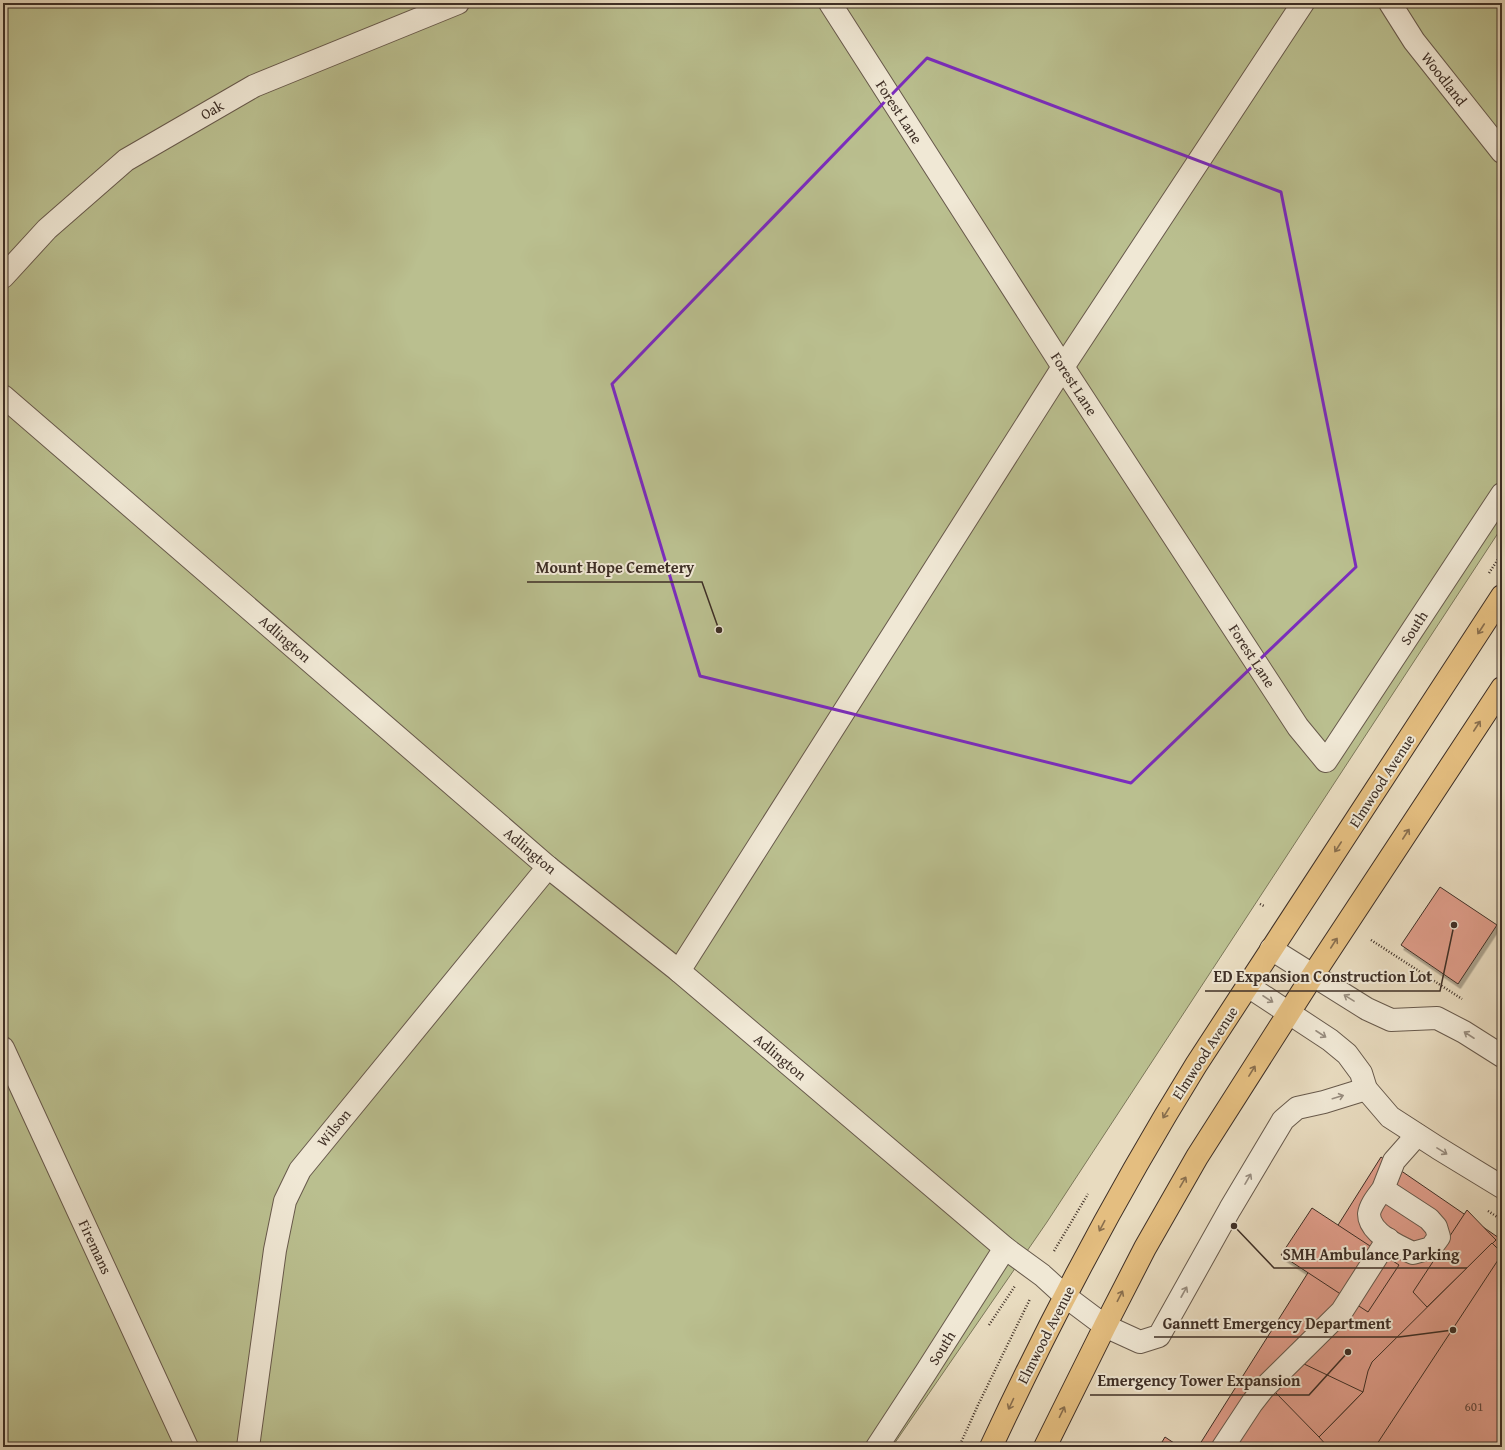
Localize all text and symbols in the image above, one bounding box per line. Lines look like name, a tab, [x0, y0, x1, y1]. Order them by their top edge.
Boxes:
street label: Woodland	[1417, 47, 1472, 110]
street label: Forest Lane	[871, 76, 928, 148]
street label: Oak	[196, 94, 228, 125]
street label: Forest Lane	[1046, 348, 1103, 420]
callout: Mount Hope Cemetery	[527, 554, 702, 582]
text: Mount Hope Cemetery	[536, 555, 695, 579]
street label: South	[1395, 606, 1433, 649]
street label: Adlington	[255, 610, 316, 668]
street label: Forest Lane	[1224, 620, 1281, 692]
one-way arrow	[1477, 623, 1485, 634]
one-way arrow	[1473, 721, 1481, 732]
street label: Elmwood Avenue	[1344, 730, 1420, 831]
street label: Adlington	[500, 822, 562, 879]
one-way arrow	[1402, 829, 1410, 840]
one-way arrow	[1334, 841, 1342, 852]
one-way arrow	[1331, 937, 1339, 949]
callout: ED Expansion Construction Lot	[1205, 963, 1440, 991]
text: ED Expansion Construction Lot	[1214, 964, 1432, 988]
one-way arrow	[1343, 994, 1355, 1002]
one-way arrow	[1262, 995, 1273, 1003]
street label: Elmwood Avenue	[1167, 1002, 1243, 1103]
street label: Adlington	[750, 1028, 812, 1085]
one-way arrow	[1315, 1030, 1326, 1038]
one-way arrow	[1464, 1031, 1475, 1039]
one-way arrow	[1248, 1065, 1256, 1077]
one-way arrow	[1331, 1093, 1344, 1100]
street label: Wilson	[312, 1104, 356, 1151]
one-way arrow	[1162, 1107, 1170, 1118]
one-way arrow	[1436, 1147, 1447, 1155]
one-way arrow	[1244, 1174, 1252, 1185]
one-way arrow	[1180, 1176, 1188, 1188]
street label: Firemans	[74, 1216, 117, 1278]
one-way arrow	[1098, 1220, 1106, 1232]
callout: SMH Ambulance Parking	[1274, 1240, 1467, 1268]
text: SMH Ambulance Parking	[1283, 1242, 1460, 1266]
street label: Elmwood Avenue	[1012, 1282, 1079, 1387]
one-way arrow	[1180, 1286, 1188, 1298]
one-way arrow	[1117, 1290, 1125, 1302]
callout: Gannett Emergency Department	[1154, 1309, 1399, 1337]
text: Gannett Emergency Department	[1163, 1311, 1391, 1335]
street label: South	[923, 1326, 961, 1369]
callout: Emergency Tower Expansion	[1090, 1367, 1309, 1395]
text: Emergency Tower Expansion	[1098, 1368, 1301, 1392]
house number: 601	[1465, 1397, 1483, 1416]
one-way arrow	[1007, 1398, 1014, 1410]
one-way arrow	[1059, 1406, 1066, 1418]

